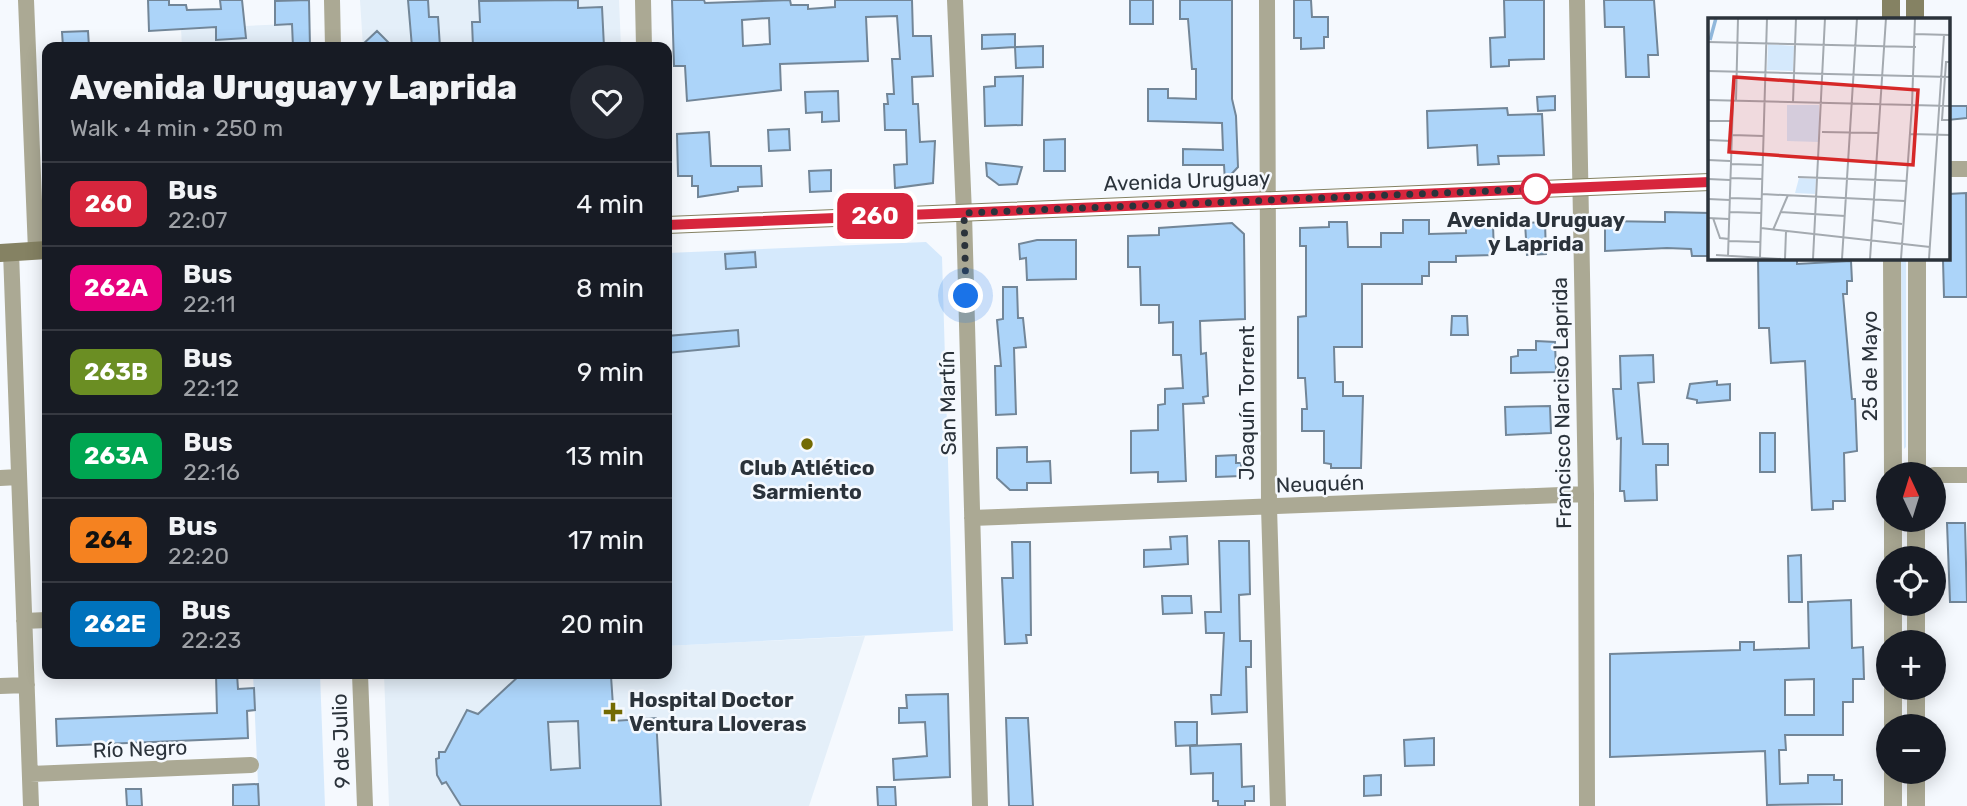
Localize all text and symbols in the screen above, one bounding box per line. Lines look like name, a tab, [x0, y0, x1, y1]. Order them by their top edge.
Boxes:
inset map	[1708, 18, 1950, 259]
button: heart	[570, 65, 644, 139]
text: Avenida Uruguay y Laprida	[70, 68, 517, 107]
text: Walk · 4 min · 250 m	[70, 114, 283, 142]
street label: Avenida Uruguay	[1103, 165, 1271, 196]
marker: Avenida Uruguay y Laprida	[1521, 174, 1551, 204]
text: Bus	[168, 175, 217, 206]
text: 4 min	[576, 189, 644, 220]
text: 260	[85, 190, 132, 218]
line badge: 260	[835, 193, 915, 239]
text: 260	[851, 202, 899, 230]
text: 22:07	[168, 206, 227, 234]
place label: Avenida Uruguay y Laprida	[1447, 207, 1625, 256]
text: Bus	[183, 259, 232, 290]
text: 8 min	[576, 273, 644, 304]
text: 262A	[84, 274, 148, 302]
street label: Francisco Narciso Laprida	[1547, 277, 1576, 529]
your location	[948, 278, 983, 313]
text: 22:11	[183, 290, 236, 318]
street label: 25 de Mayo	[1857, 311, 1882, 421]
street label: Joaquín Torrent	[1234, 325, 1259, 481]
text: Bus	[183, 343, 232, 374]
street label: San Martín	[934, 350, 961, 456]
text: 9 min	[577, 357, 644, 388]
text: 263B	[84, 358, 148, 386]
text: 22:12	[183, 374, 239, 402]
text: Bus	[183, 427, 233, 458]
marker: Club Atlético Sarmiento	[799, 436, 815, 452]
text: 13 min	[566, 441, 644, 472]
text: 263A	[84, 442, 148, 470]
place label: Club Atlético Sarmiento	[739, 455, 875, 504]
text: 22:16	[183, 458, 240, 486]
north arrow	[1876, 462, 1946, 532]
map controls	[1876, 462, 1946, 784]
street label: Neuquén	[1275, 469, 1365, 498]
text: Bus	[168, 511, 217, 542]
text: 17 min	[568, 525, 644, 556]
text: 264	[85, 526, 132, 554]
text: 22:20	[168, 542, 229, 570]
button: locate	[1876, 546, 1946, 616]
text: Bus	[181, 595, 231, 626]
text: 20 min	[561, 609, 644, 640]
text: 262E	[84, 610, 146, 638]
text: 22:23	[181, 626, 241, 654]
button: +	[1876, 630, 1946, 700]
place label: Hospital Doctor Ventura Lloveras	[629, 687, 807, 736]
street label: 9 de Julio	[326, 693, 355, 789]
marker: Hospital Doctor Ventura Lloveras	[603, 702, 623, 722]
button: −	[1876, 714, 1946, 784]
street label: Río Negro	[92, 734, 188, 763]

